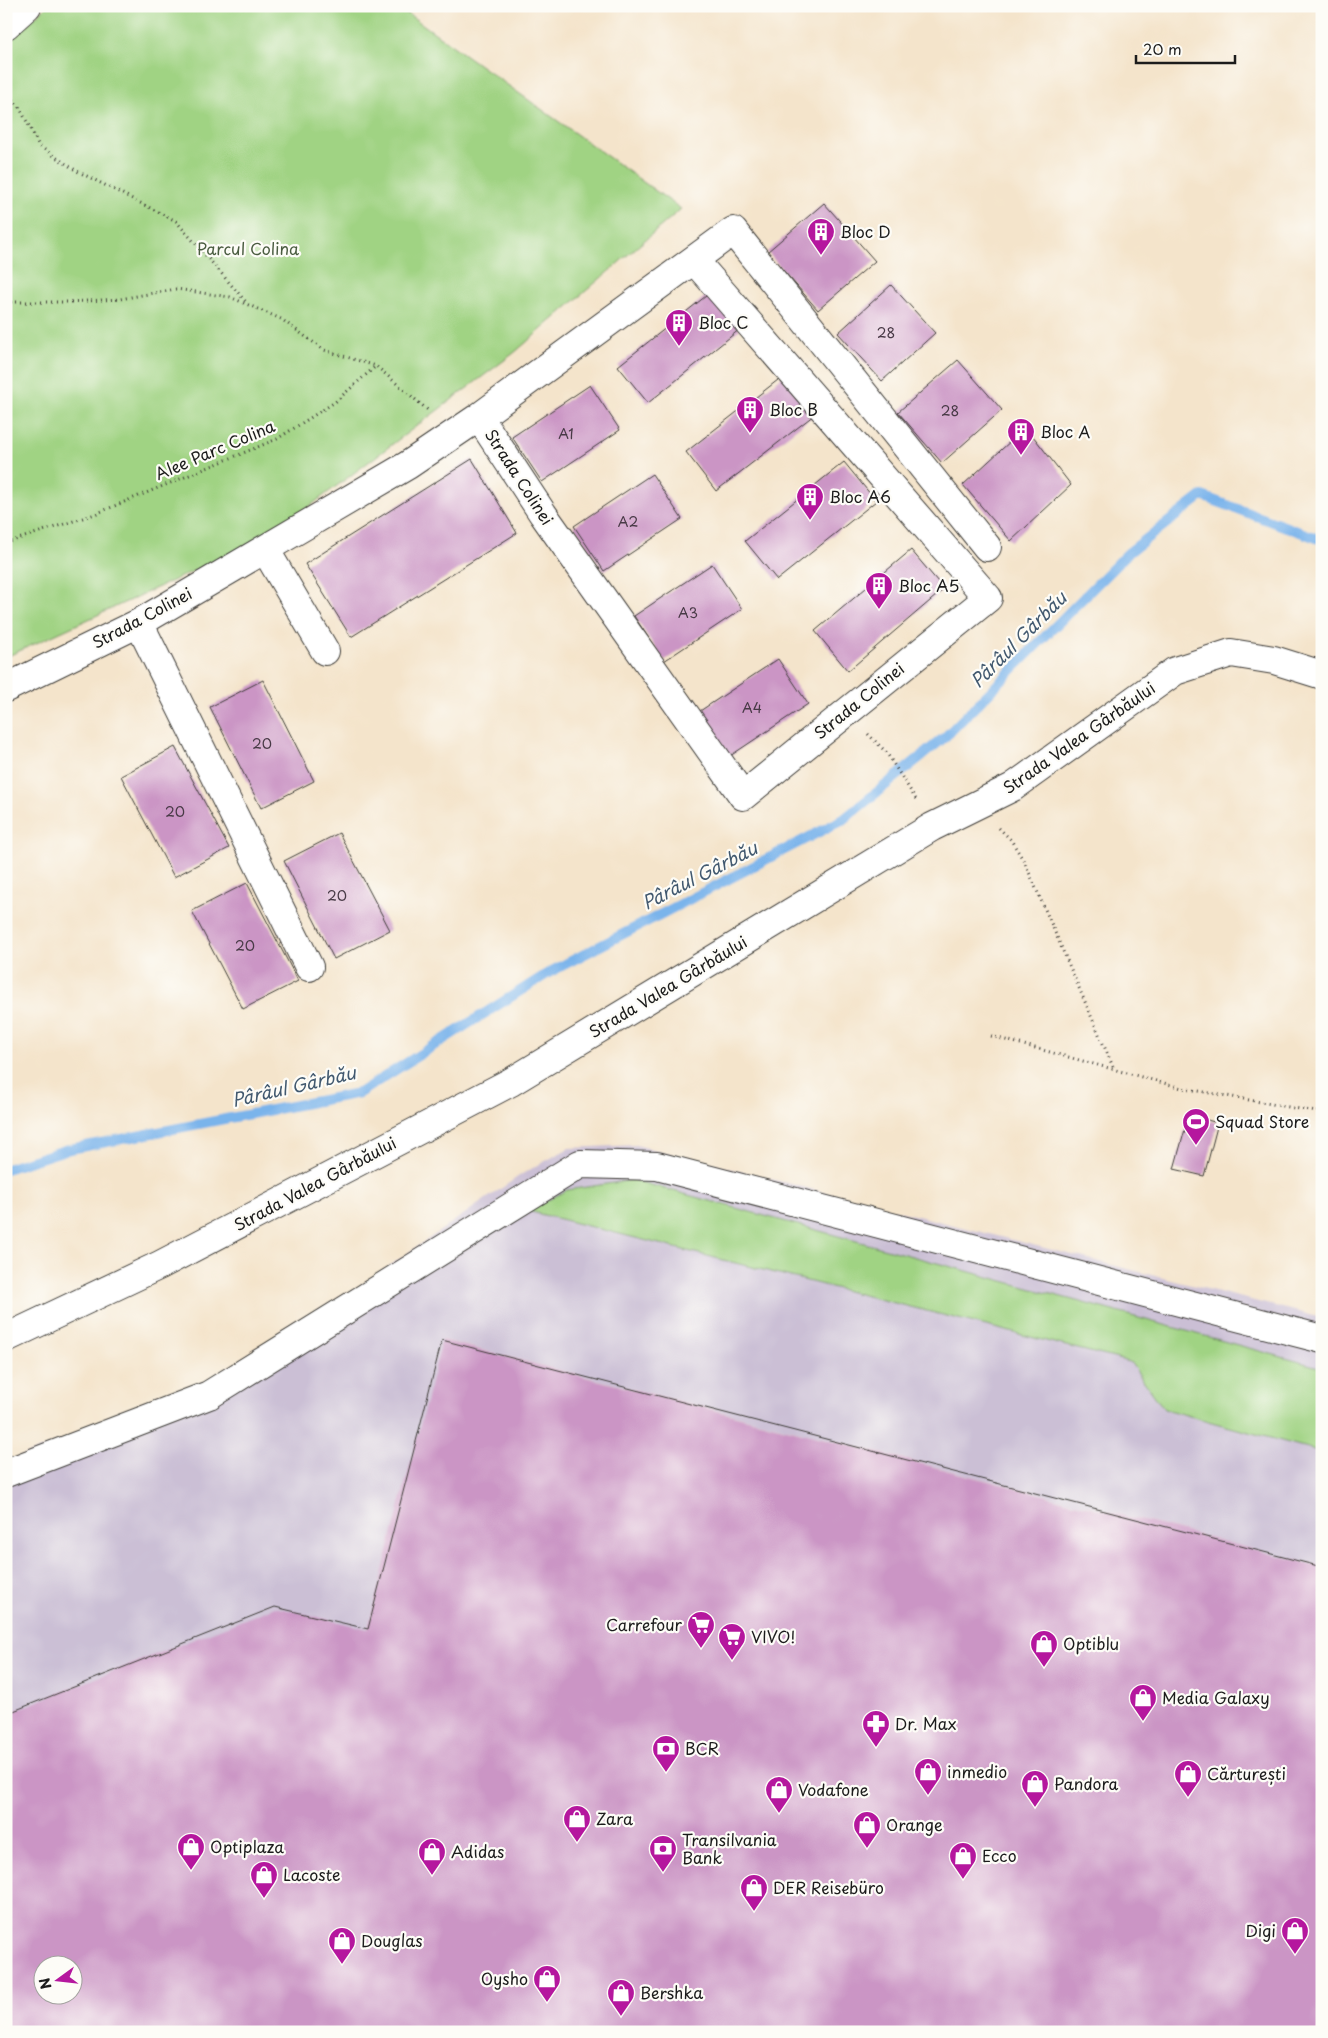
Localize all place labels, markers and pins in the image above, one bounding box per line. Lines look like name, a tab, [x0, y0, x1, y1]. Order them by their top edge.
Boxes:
building icon: Bloc D	[806, 217, 836, 256]
place label: Bloc D	[840, 219, 891, 243]
building icon: Bloc C	[664, 308, 694, 347]
place label: Bloc C	[698, 310, 749, 334]
building icon: Bloc B	[735, 395, 765, 434]
place label: Bloc B	[769, 397, 818, 421]
building icon: Bloc A	[1006, 417, 1036, 456]
place label: Bloc A	[1040, 419, 1090, 443]
building icon: Bloc A6	[795, 482, 825, 521]
place label: Bloc A6	[829, 484, 891, 508]
building icon: Bloc A5	[864, 571, 894, 610]
place label: Bloc A5	[898, 573, 960, 597]
sports icon: Squad Store	[1181, 1107, 1211, 1146]
place label: Squad Store	[1215, 1109, 1309, 1133]
supermarket icon: Carrefour	[686, 1610, 716, 1649]
place label: Carrefour	[606, 1612, 683, 1636]
supermarket icon: VIVO!	[717, 1622, 747, 1661]
place label: VIVO!	[751, 1624, 795, 1648]
shop icon: Optiblu	[1029, 1629, 1059, 1668]
place label: Optiblu	[1063, 1631, 1119, 1655]
shop icon: Media Galaxy	[1128, 1683, 1158, 1722]
place label: Media Galaxy	[1162, 1685, 1270, 1709]
pharmacy icon: Dr. Max	[861, 1709, 891, 1748]
place label: Dr. Max	[895, 1711, 956, 1735]
bank icon: BCR	[651, 1734, 681, 1773]
place label: BCR	[685, 1736, 719, 1760]
shop icon: inmedio	[913, 1757, 943, 1796]
place label: inmedio	[947, 1759, 1007, 1783]
shop icon: Cărturești	[1173, 1759, 1203, 1798]
place label: Cărturești	[1207, 1761, 1286, 1785]
shop icon: Pandora	[1020, 1769, 1050, 1808]
place label: Pandora	[1054, 1771, 1119, 1795]
shop icon: Vodafone	[764, 1775, 794, 1814]
place label: Vodafone	[798, 1777, 869, 1801]
shop icon: Zara	[562, 1804, 592, 1843]
place label: Zara	[596, 1806, 633, 1830]
shop icon: Orange	[852, 1810, 882, 1849]
place label: Orange	[886, 1812, 943, 1836]
place label: Transilvania Bank	[682, 1827, 777, 1869]
shop icon: Optiplaza	[176, 1832, 206, 1871]
place label: Optiplaza	[210, 1834, 284, 1858]
bank icon: Transilvania Bank	[648, 1834, 678, 1873]
shop icon: Adidas	[417, 1837, 447, 1876]
place label: Adidas	[451, 1839, 504, 1863]
shop icon: Ecco	[948, 1841, 978, 1880]
place label: Ecco	[982, 1843, 1017, 1867]
shop icon: Lacoste	[249, 1860, 279, 1899]
place label: Lacoste	[283, 1862, 340, 1886]
shop icon: DER Reisebüro	[739, 1873, 769, 1912]
place label: DER Reisebüro	[773, 1875, 884, 1899]
shop icon: Digi	[1280, 1916, 1310, 1955]
place label: Digi	[1245, 1918, 1276, 1942]
shop icon: Douglas	[327, 1926, 357, 1965]
place label: Douglas	[361, 1928, 422, 1952]
shop icon: Oysho	[532, 1964, 562, 2003]
place label: Oysho	[481, 1966, 528, 1990]
shop icon: Bershka	[606, 1978, 636, 2017]
place label: Bershka	[640, 1980, 703, 2004]

